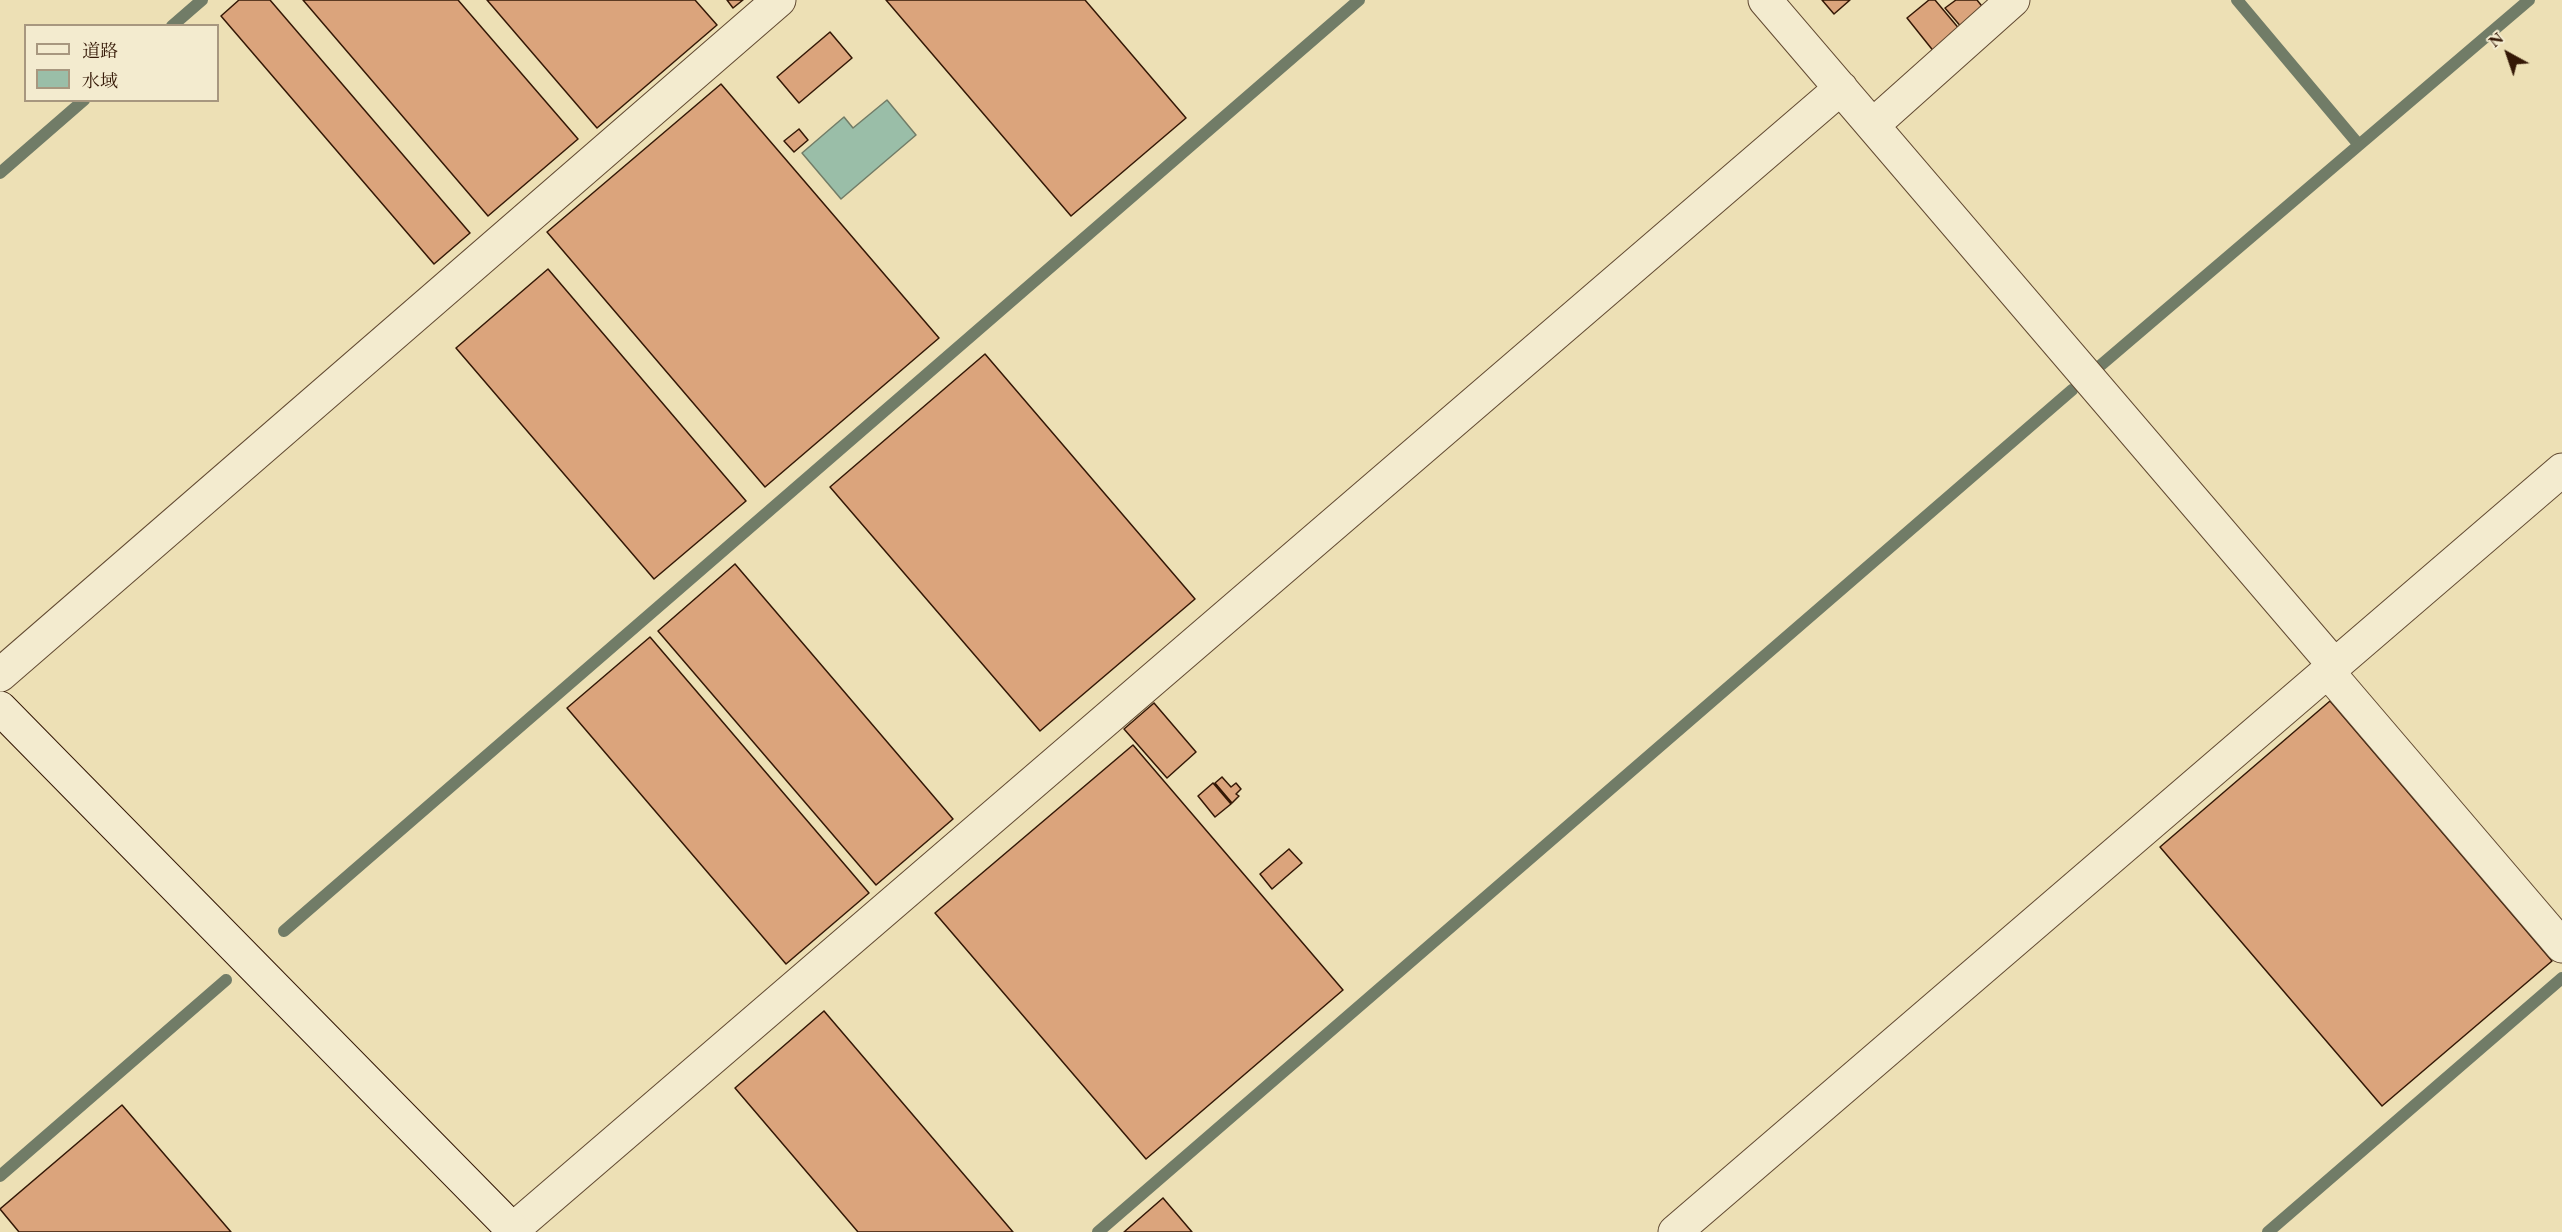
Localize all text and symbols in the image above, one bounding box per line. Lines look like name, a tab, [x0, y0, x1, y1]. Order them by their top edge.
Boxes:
legend	[24, 24, 219, 102]
north arrow	[2478, 24, 2538, 84]
text: N	[2484, 28, 2508, 52]
text: 道路	[82, 39, 118, 62]
text: 水域	[82, 69, 118, 92]

